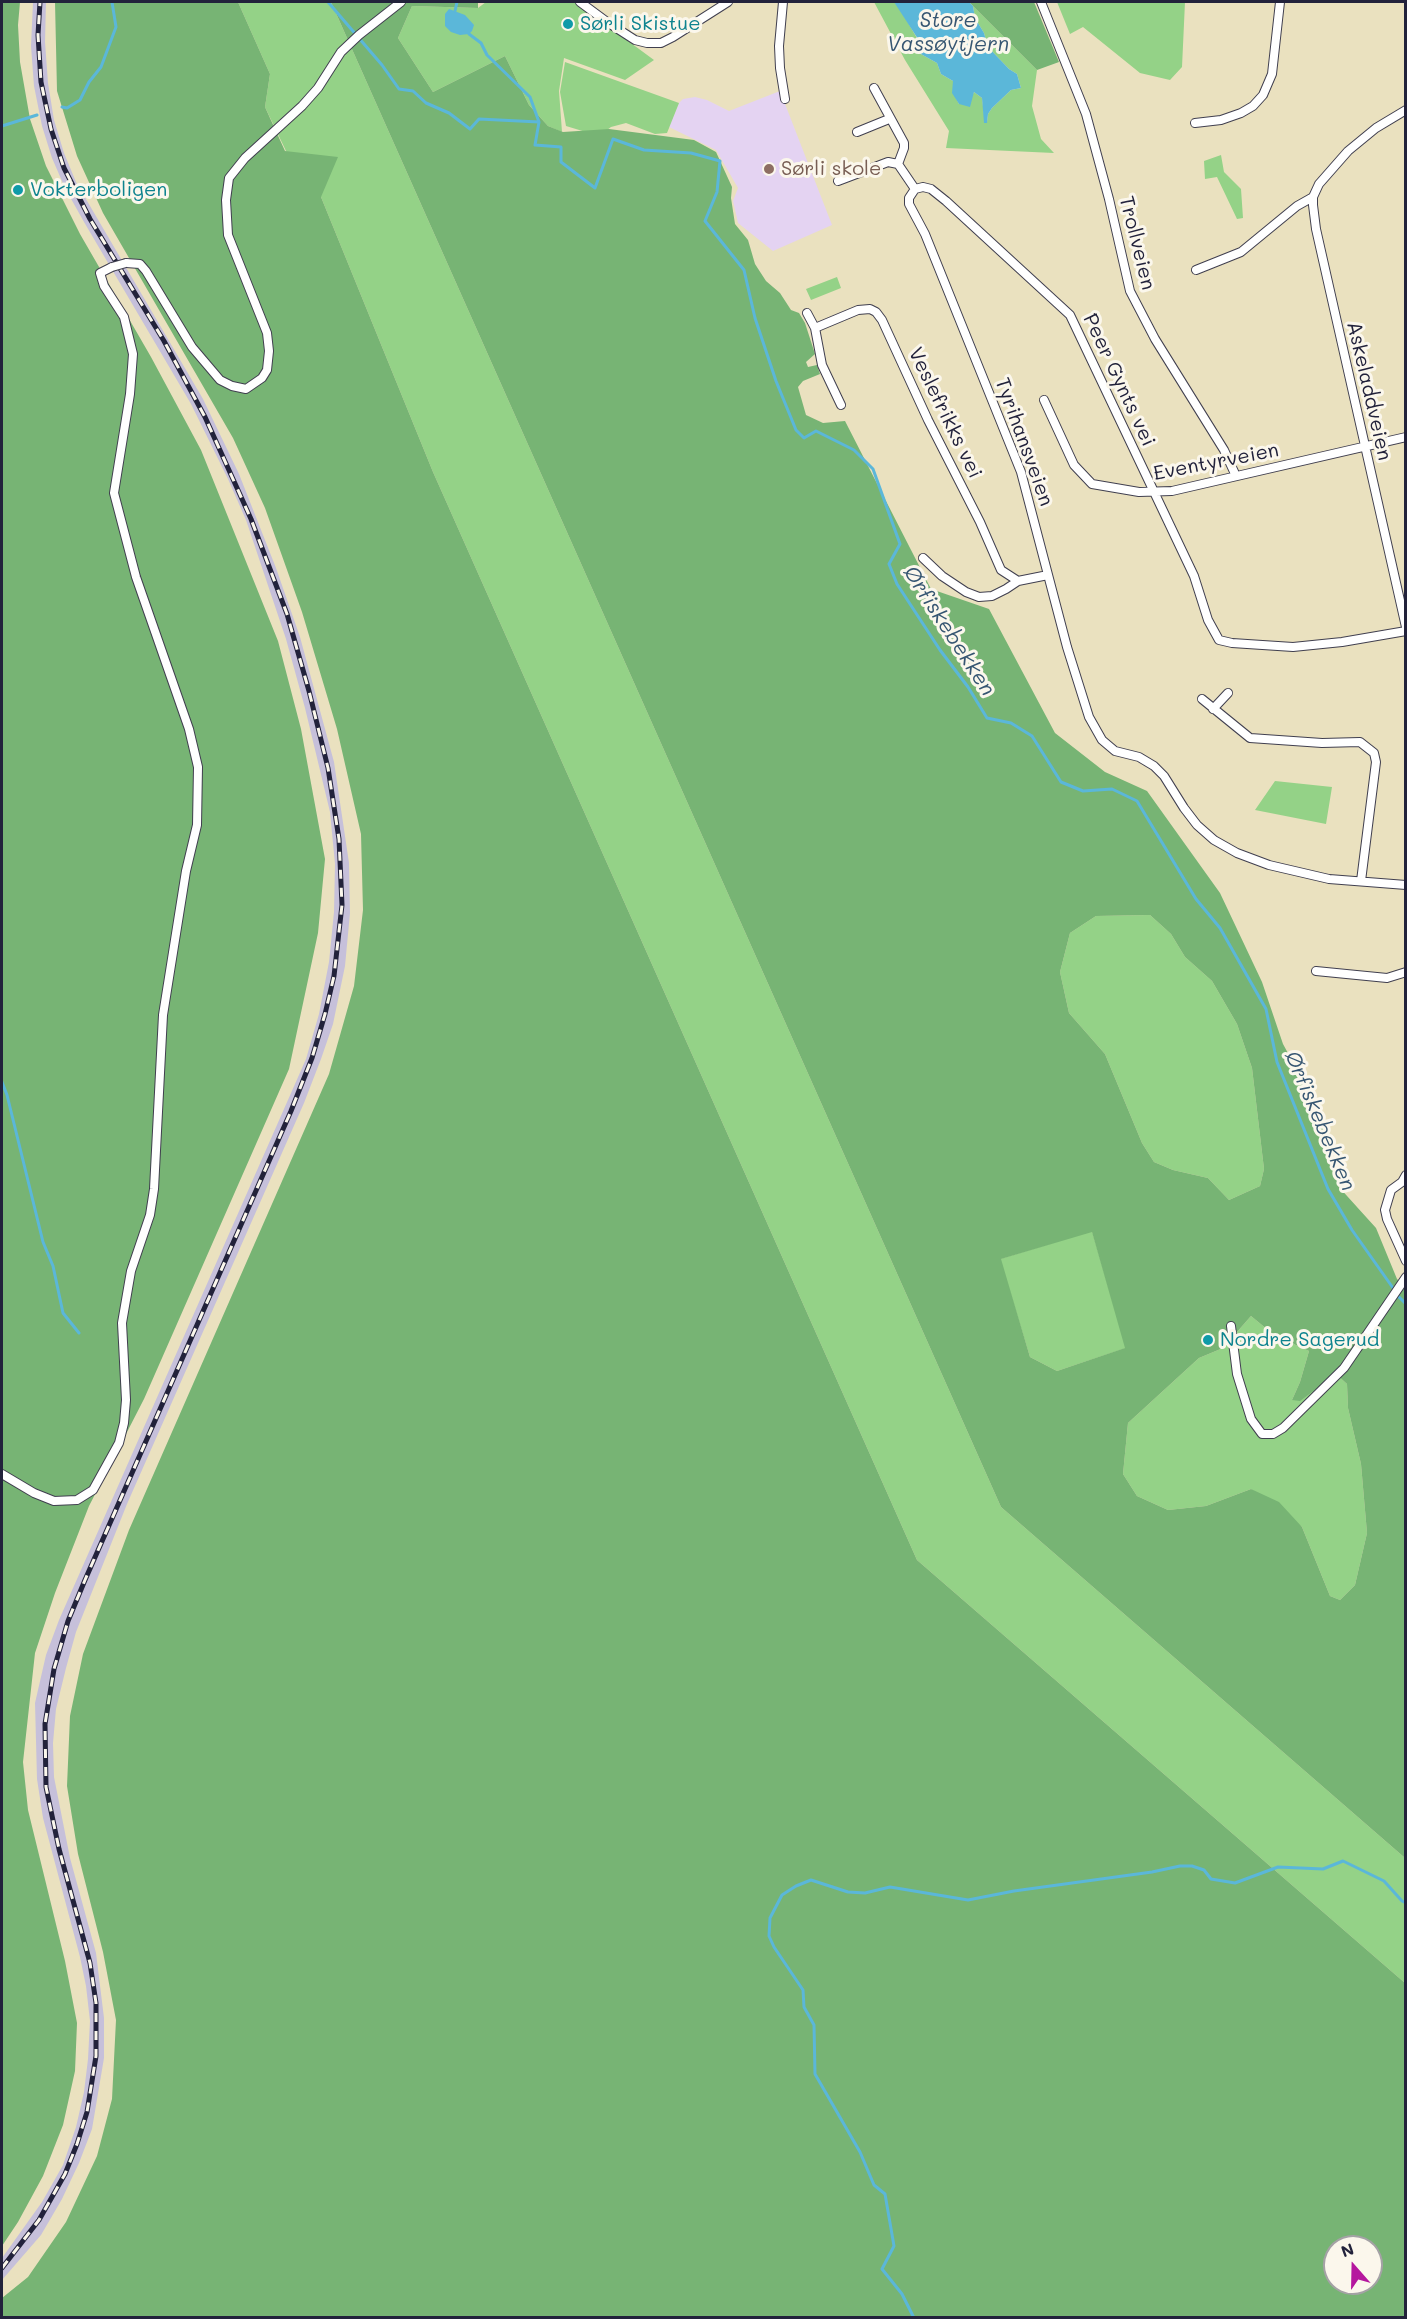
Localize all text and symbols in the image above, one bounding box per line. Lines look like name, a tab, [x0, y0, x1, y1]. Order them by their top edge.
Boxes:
water label: Store Vassøytjern	[887, 8, 1009, 58]
place label: Sørli Skistue	[580, 12, 701, 36]
marker: Sørli Skistue	[561, 17, 575, 31]
place label: Sørli skole	[781, 157, 881, 181]
marker: Sørli skole	[762, 162, 776, 176]
place label: Vokterboligen	[30, 178, 167, 202]
marker: Vokterboligen	[11, 183, 25, 197]
street label: Trollveien	[1114, 194, 1160, 292]
street label: Peer Gynts vei	[1078, 310, 1160, 450]
street label: Askeladdveien	[1341, 319, 1397, 463]
street label: Veslefrikks vei	[903, 344, 987, 482]
street label: Tyrihansveien	[990, 375, 1058, 509]
street label: Eventyrveien	[1151, 438, 1281, 486]
water label: Ørfiskebekken	[898, 561, 1000, 701]
water label: Ørfiskebekken	[1279, 1047, 1361, 1195]
place label: Nordre Sagerud	[1220, 1328, 1380, 1352]
marker: Nordre Sagerud	[1201, 1333, 1215, 1347]
north arrow	[1323, 2235, 1383, 2295]
text: N	[1338, 2238, 1357, 2261]

